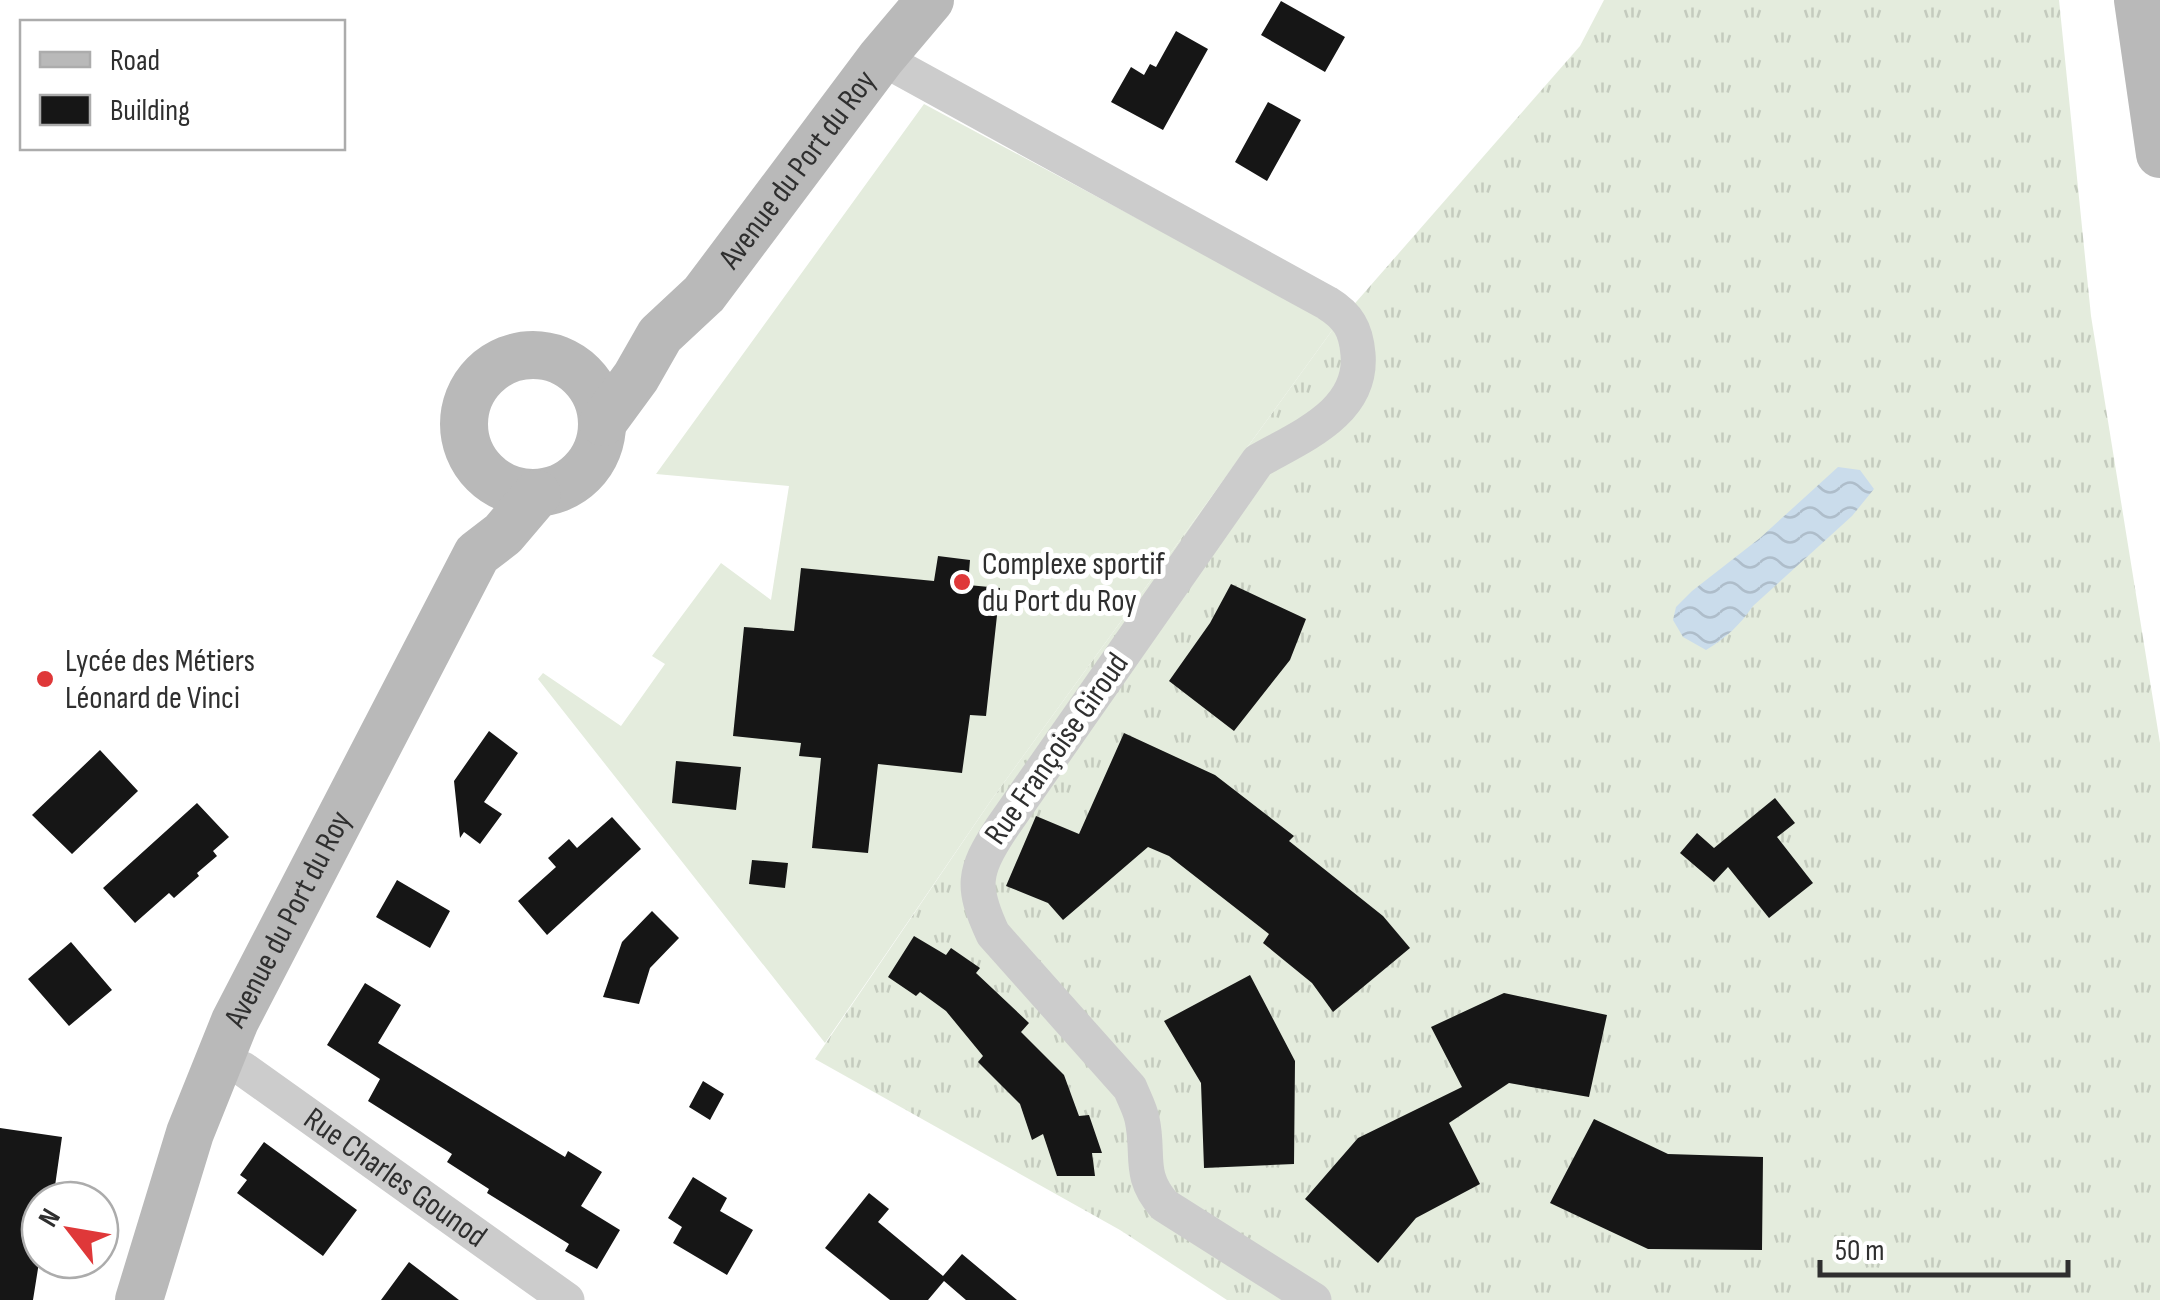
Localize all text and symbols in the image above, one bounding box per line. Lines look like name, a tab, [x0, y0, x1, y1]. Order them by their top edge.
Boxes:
legend	[20, 20, 345, 150]
text: Road	[110, 43, 160, 79]
street label: Avenue du Port du Roy	[710, 63, 884, 277]
text: Building	[110, 93, 190, 129]
place label: Complexe sportif du Port du Roy	[982, 545, 1166, 621]
marker: Complexe sportif du Port du Roy	[951, 571, 973, 593]
place label: Lycée des Métiers Léonard de Vinci	[65, 642, 255, 718]
street label: Rue Françoise Giroud	[977, 646, 1137, 852]
marker: Lycée des Métiers Léonard de Vinci	[34, 668, 56, 690]
street label: Avenue du Port du Roy	[215, 804, 360, 1035]
street label: Rue Charles Gounod	[296, 1099, 494, 1256]
north arrow	[20, 1180, 120, 1280]
text: N	[32, 1203, 68, 1233]
scale bar	[1820, 1215, 2068, 1277]
text: 50 m	[1835, 1233, 1884, 1269]

